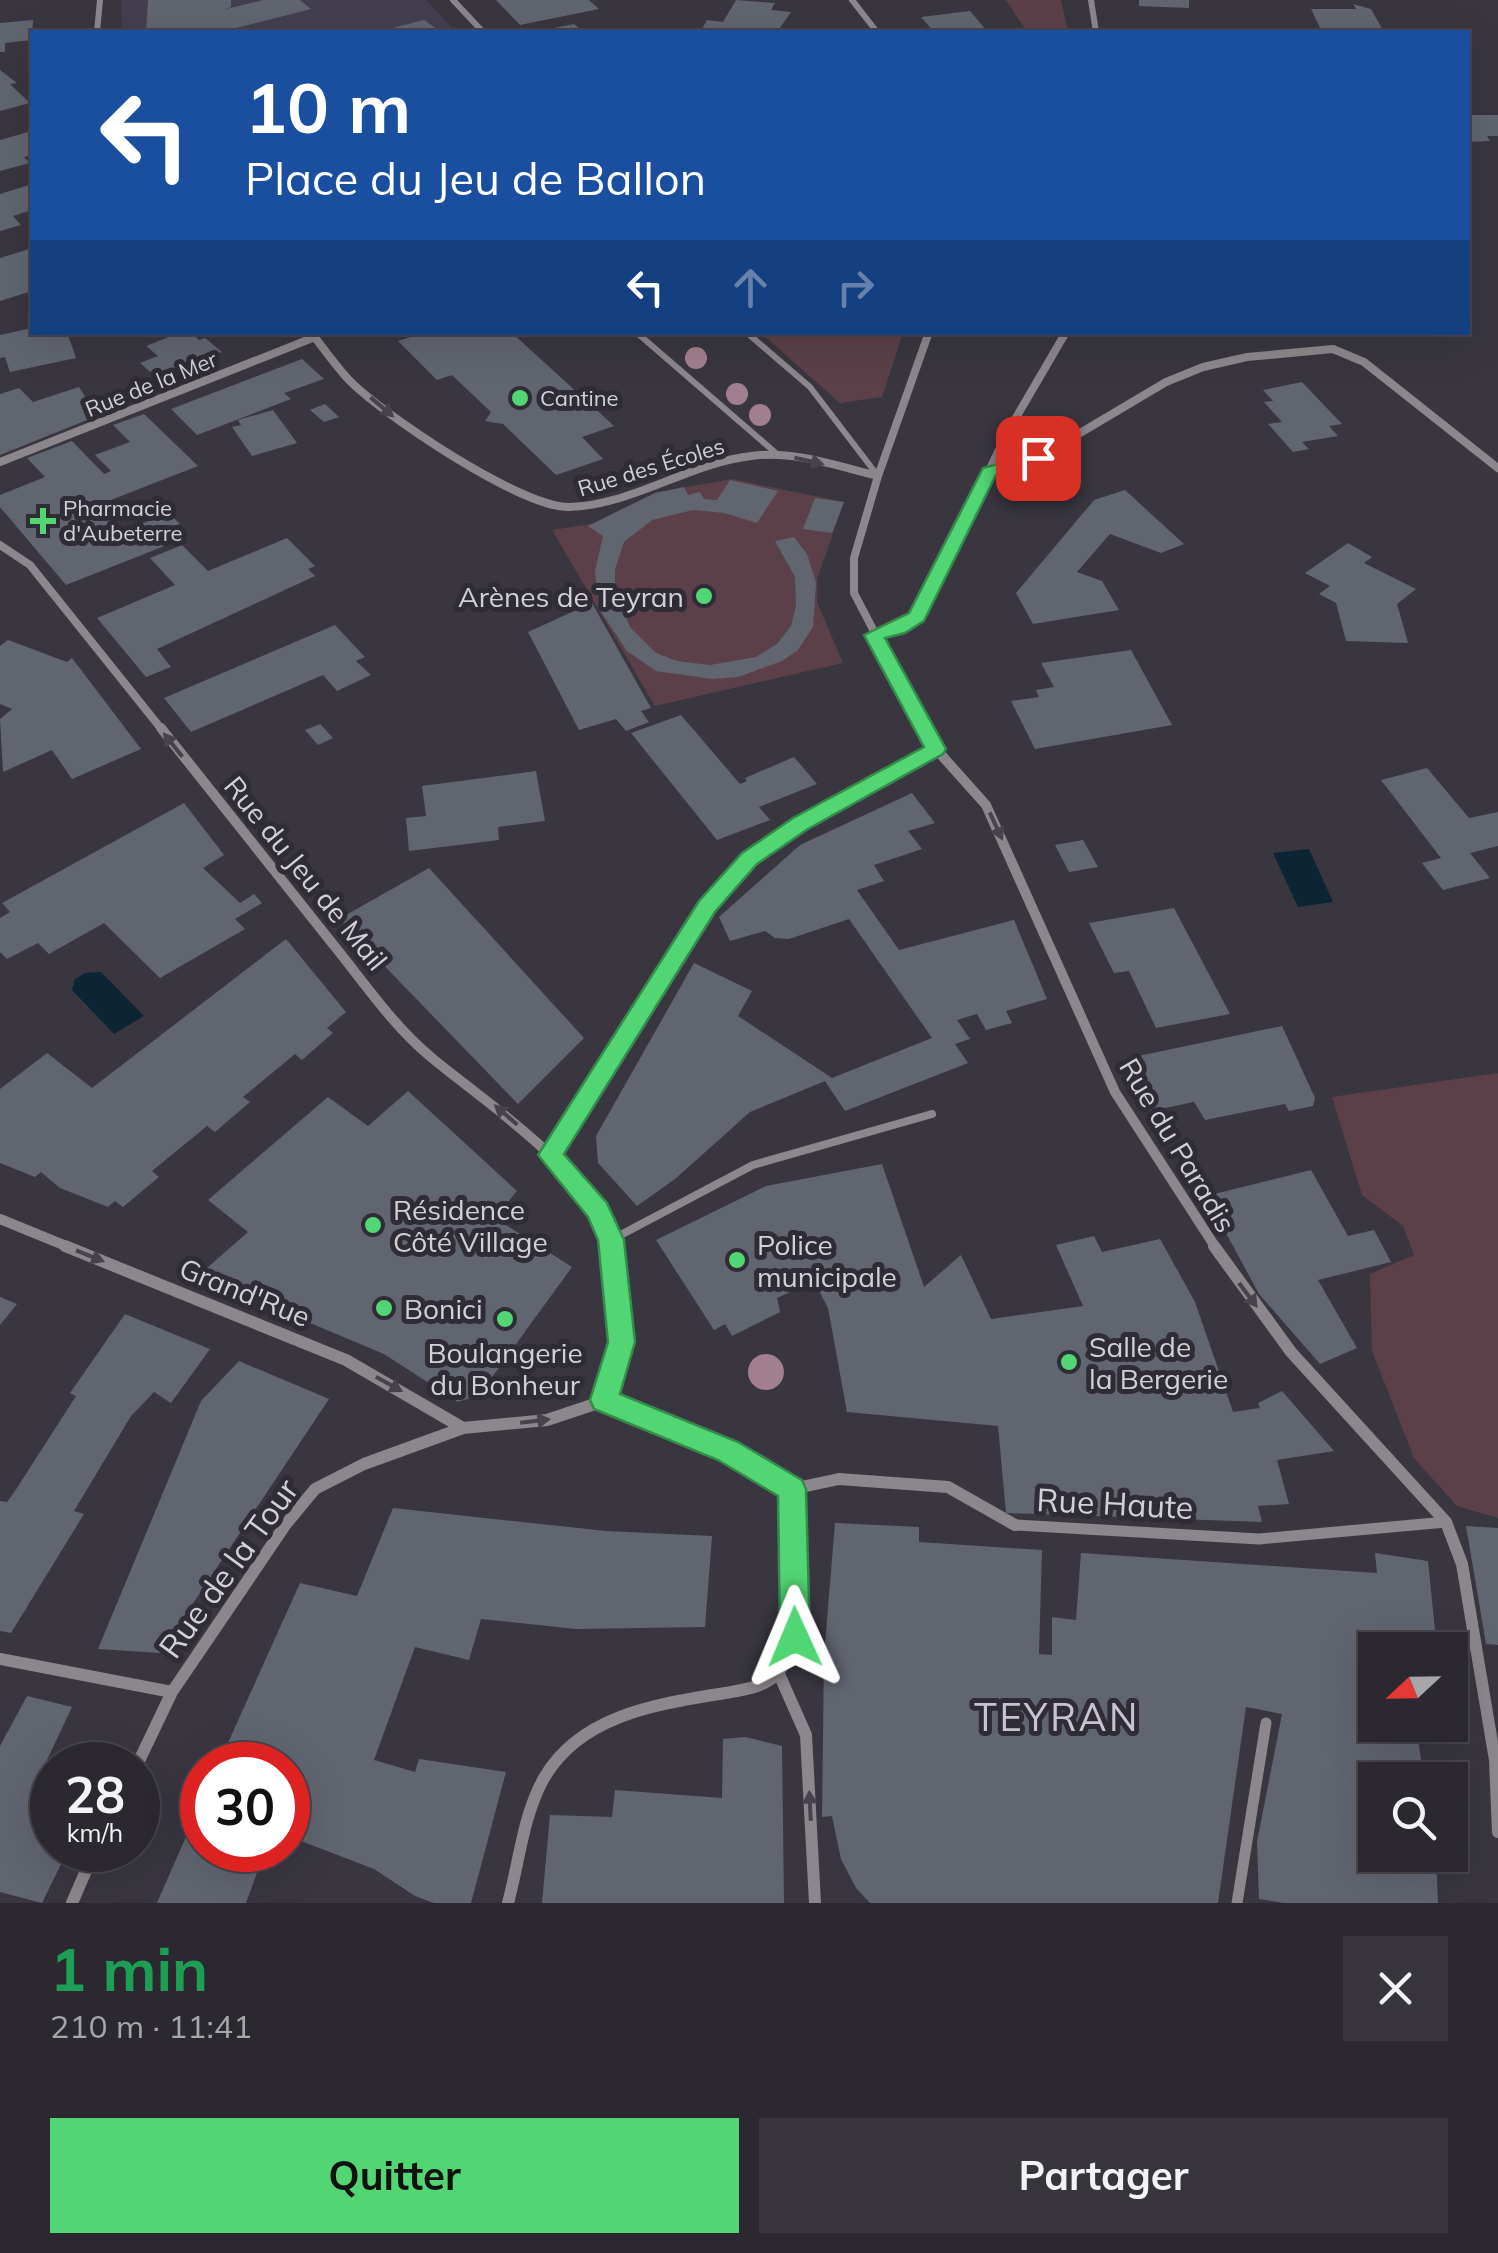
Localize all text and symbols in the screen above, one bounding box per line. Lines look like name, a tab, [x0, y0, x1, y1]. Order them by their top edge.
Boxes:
text: 10 m	[245, 63, 411, 151]
icon: left	[80, 70, 210, 200]
text: Place du Jeu de Ballon	[245, 150, 706, 206]
icon: left	[618, 260, 673, 315]
icon: ahead	[723, 260, 778, 315]
icon: right	[828, 260, 883, 315]
street label: Rue de la Mer	[81, 345, 221, 423]
place label: Cantine	[540, 384, 619, 412]
marker: Cantine	[509, 387, 531, 409]
one-way arrow	[369, 395, 394, 417]
pin	[996, 416, 1081, 501]
street label: Rue des Écoles	[574, 431, 728, 503]
icon: arrive	[1011, 431, 1066, 486]
one-way arrow	[794, 454, 825, 469]
place label: Pharmacie d'Aubeterre	[63, 494, 182, 547]
marker: Pharmacie d'Aubeterre	[32, 510, 54, 532]
place label: Arènes de Teyran	[458, 579, 684, 614]
marker: Arènes de Teyran	[693, 585, 715, 607]
one-way arrow	[163, 732, 184, 758]
street label: Rue du Jeu de Mail	[217, 769, 395, 977]
one-way arrow	[987, 811, 1004, 840]
street label: Rue du Paradis	[1112, 1052, 1244, 1238]
one-way arrow	[493, 1105, 518, 1127]
place label: Résidence Côté Village	[393, 1192, 548, 1259]
marker: Résidence Côté Village	[362, 1214, 384, 1236]
place label: Police municipale	[757, 1227, 897, 1294]
one-way arrow	[76, 1248, 105, 1264]
marker: Police municipale	[726, 1249, 748, 1271]
street label: Grand'Rue	[175, 1250, 315, 1334]
one-way arrow	[1238, 1282, 1258, 1308]
place label: Bonici	[404, 1291, 483, 1326]
marker: Bonici	[373, 1297, 395, 1319]
marker: Boulangerie du Bonheur	[494, 1308, 516, 1330]
place label: Salle de la Bergerie	[1089, 1329, 1228, 1396]
place label: Boulangerie du Bonheur	[427, 1335, 583, 1402]
marker: Salle de la Bergerie	[1058, 1351, 1080, 1373]
one-way arrow	[375, 1375, 403, 1392]
one-way arrow	[519, 1412, 551, 1428]
street label: Rue de la Tour	[150, 1470, 307, 1665]
street label: Rue Haute	[1036, 1479, 1194, 1527]
position arrow	[743, 1585, 847, 1689]
north arrow	[1358, 1632, 1468, 1742]
map controls	[1358, 1632, 1468, 1872]
district label: TEYRAN	[974, 1693, 1140, 1741]
speed limit sign: 30	[180, 1742, 310, 1872]
button: search	[1358, 1762, 1468, 1872]
text: 28	[65, 1763, 125, 1826]
one-way arrow	[802, 1789, 818, 1821]
text: km/h	[67, 1817, 123, 1848]
text: 1 min	[50, 1931, 208, 2006]
button: close	[1343, 1936, 1448, 2041]
text: 210 m · 11:41	[50, 2006, 252, 2046]
button: Quitter	[50, 2118, 739, 2233]
button: Partager	[759, 2118, 1448, 2233]

